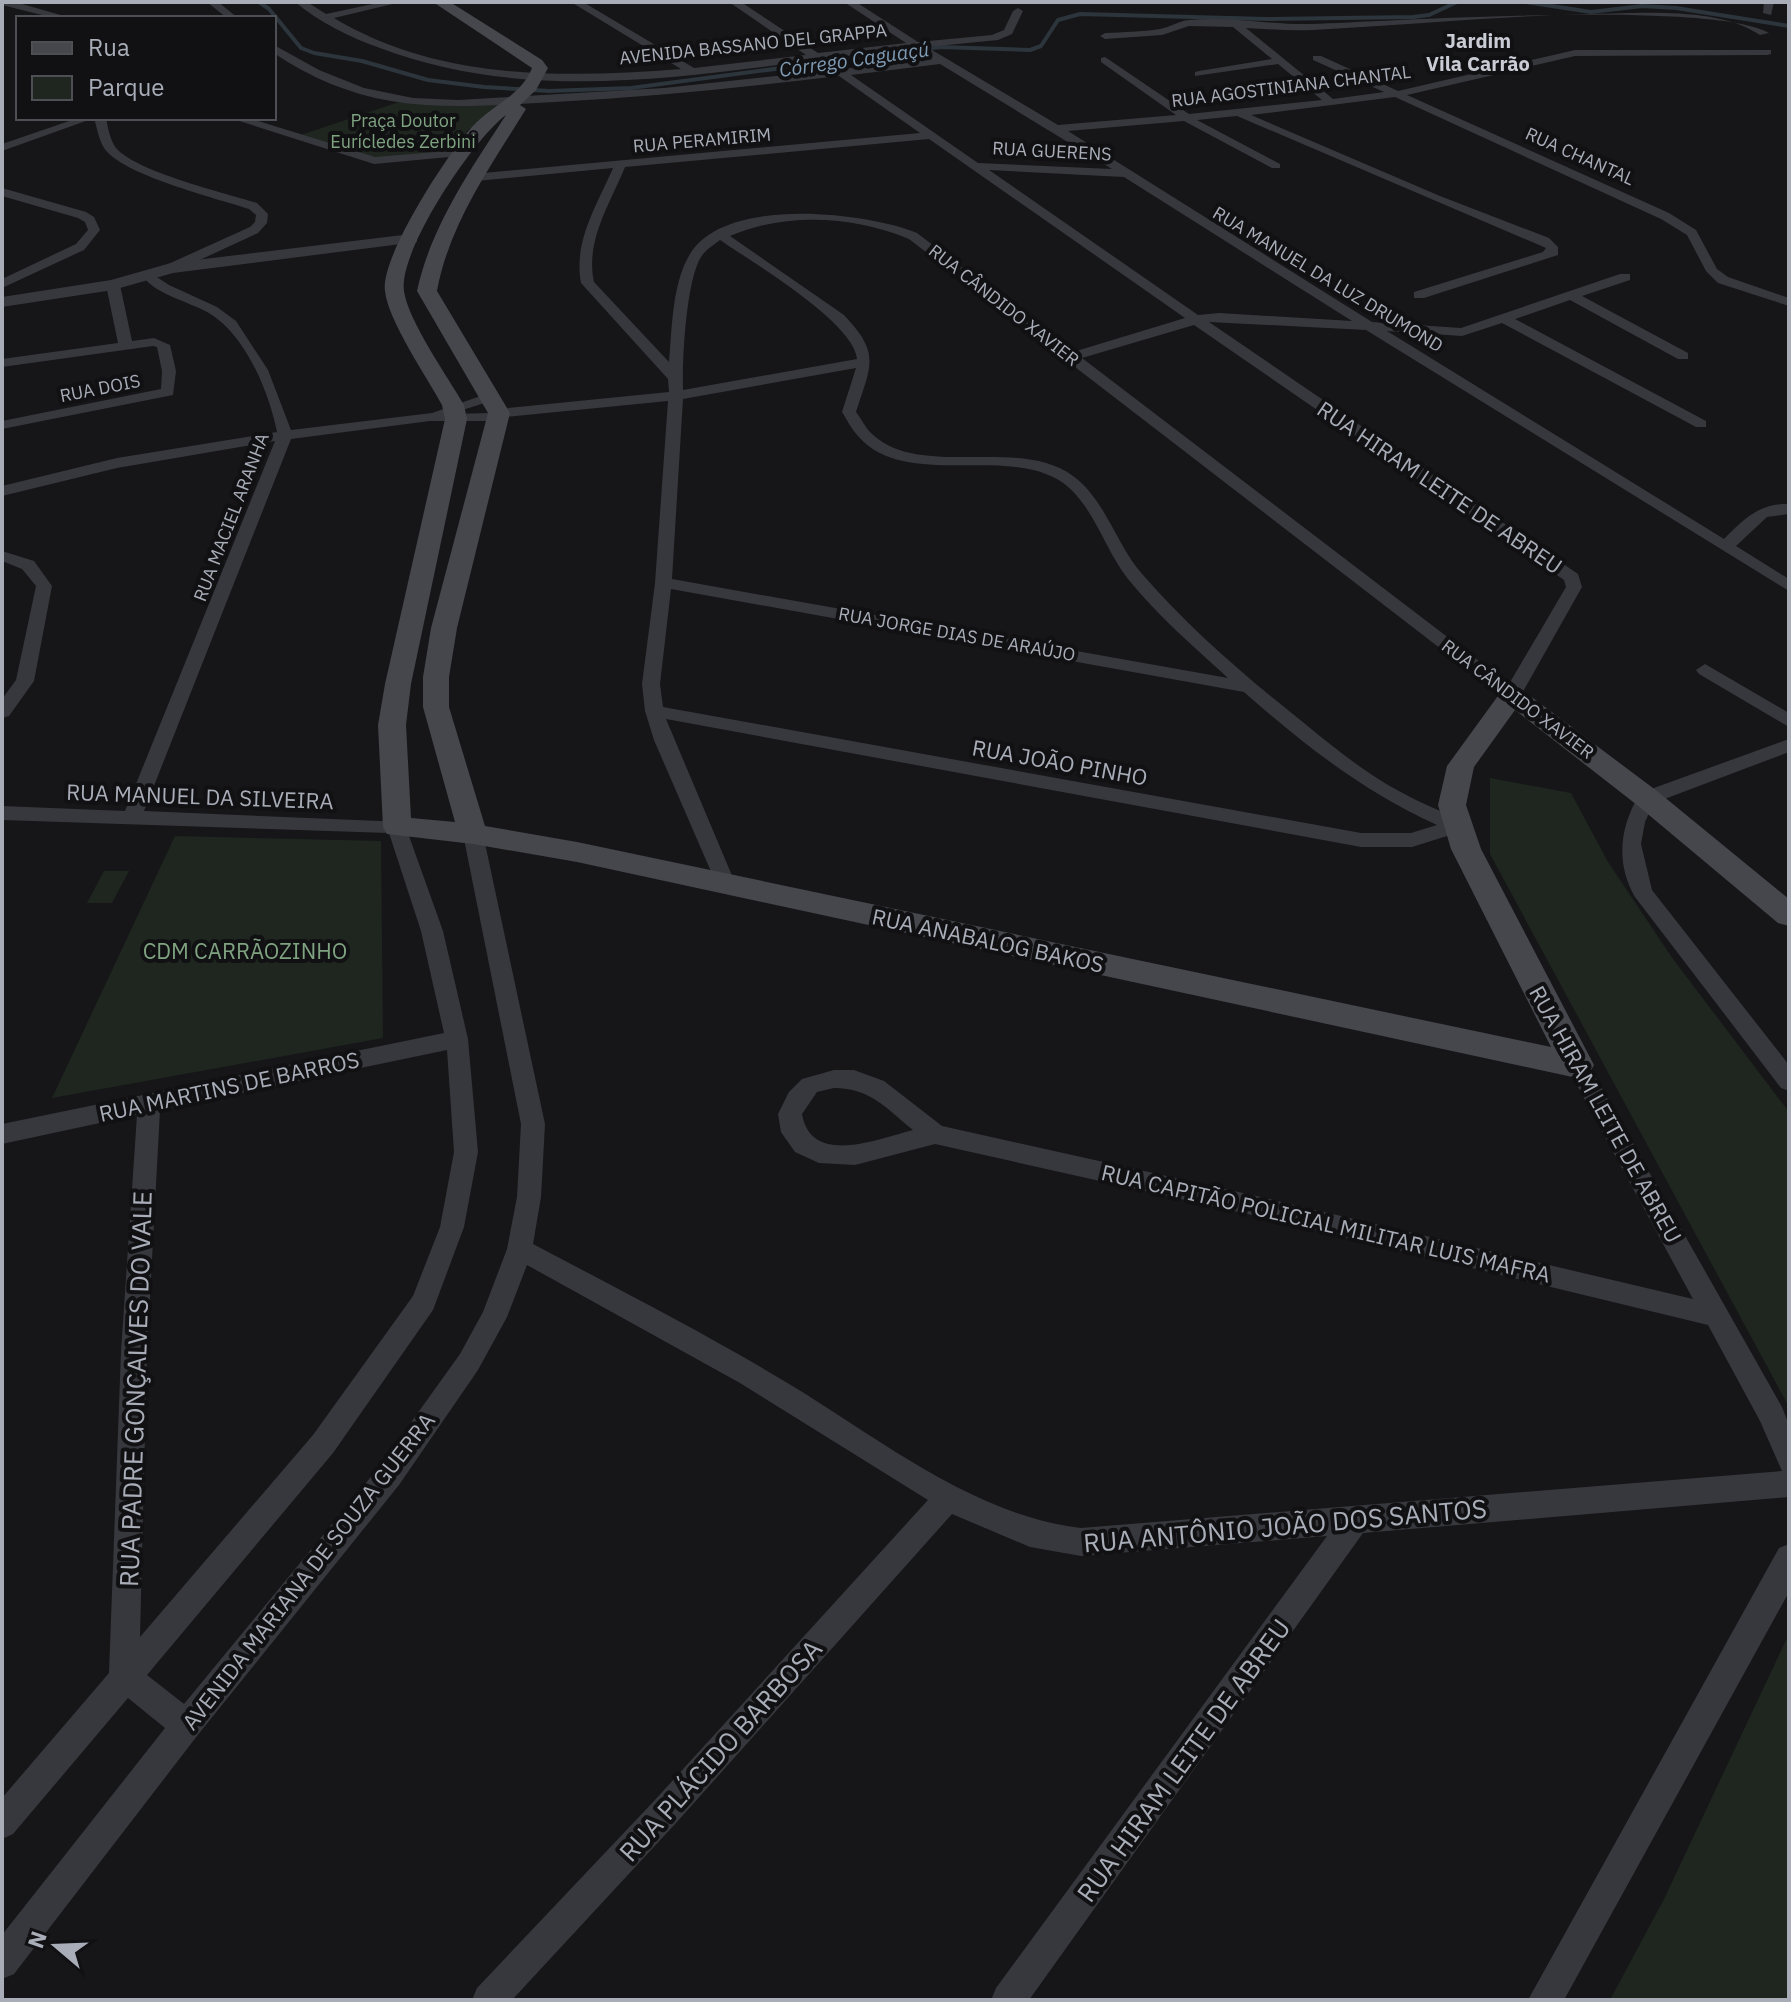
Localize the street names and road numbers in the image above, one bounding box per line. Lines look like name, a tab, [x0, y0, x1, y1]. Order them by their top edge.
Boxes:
street label: AVENIDA BASSANO DEL GRAPPA	[618, 18, 888, 69]
street label: RUA AGOSTINIANA CHANTAL	[1170, 60, 1412, 112]
street label: RUA CHANTAL	[1522, 122, 1638, 190]
street label: RUA PERAMIRIM	[632, 123, 772, 157]
street label: RUA GUERENS	[992, 136, 1112, 166]
street label: RUA MANUEL DA LUZ DRUMOND	[1209, 201, 1447, 357]
street label: RUA CÂNDIDO XAVIER	[924, 239, 1084, 371]
street label: RUA DOIS	[58, 369, 142, 407]
street label: RUA HIRAM LEITE DE ABREU	[1312, 394, 1568, 580]
street label: RUA MACIEL ARANHA	[188, 429, 274, 605]
street label: RUA JORGE DIAS DE ARAÚJO	[837, 602, 1077, 666]
street label: RUA CÂNDIDO XAVIER	[1437, 634, 1599, 764]
street label: RUA JOÃO PINHO	[970, 732, 1150, 792]
street label: RUA MANUEL DA SILVEIRA	[66, 777, 334, 815]
street label: RUA ANABALOG BAKOS	[869, 901, 1107, 979]
street label: RUA HIRAM LEITE DE ABREU	[1523, 980, 1689, 1248]
street label: RUA MARTINS DE BARROS	[96, 1044, 362, 1128]
street label: RUA CAPITÃO POLICIAL MILITAR LUIS MAFRA	[1099, 1157, 1553, 1289]
street label: RUA PADRE GONÇALVES DO VALE	[111, 1191, 159, 1587]
street label: AVENIDA MARIANA DE SOUZA GUERRA	[175, 1407, 441, 1735]
street label: RUA ANTÔNIO JOÃO DOS SANTOS	[1082, 1490, 1488, 1560]
street label: RUA HIRAM LEITE DE ABREU	[1069, 1612, 1297, 1908]
street label: RUA PLÁCIDO BARBOSA	[611, 1631, 829, 1868]

